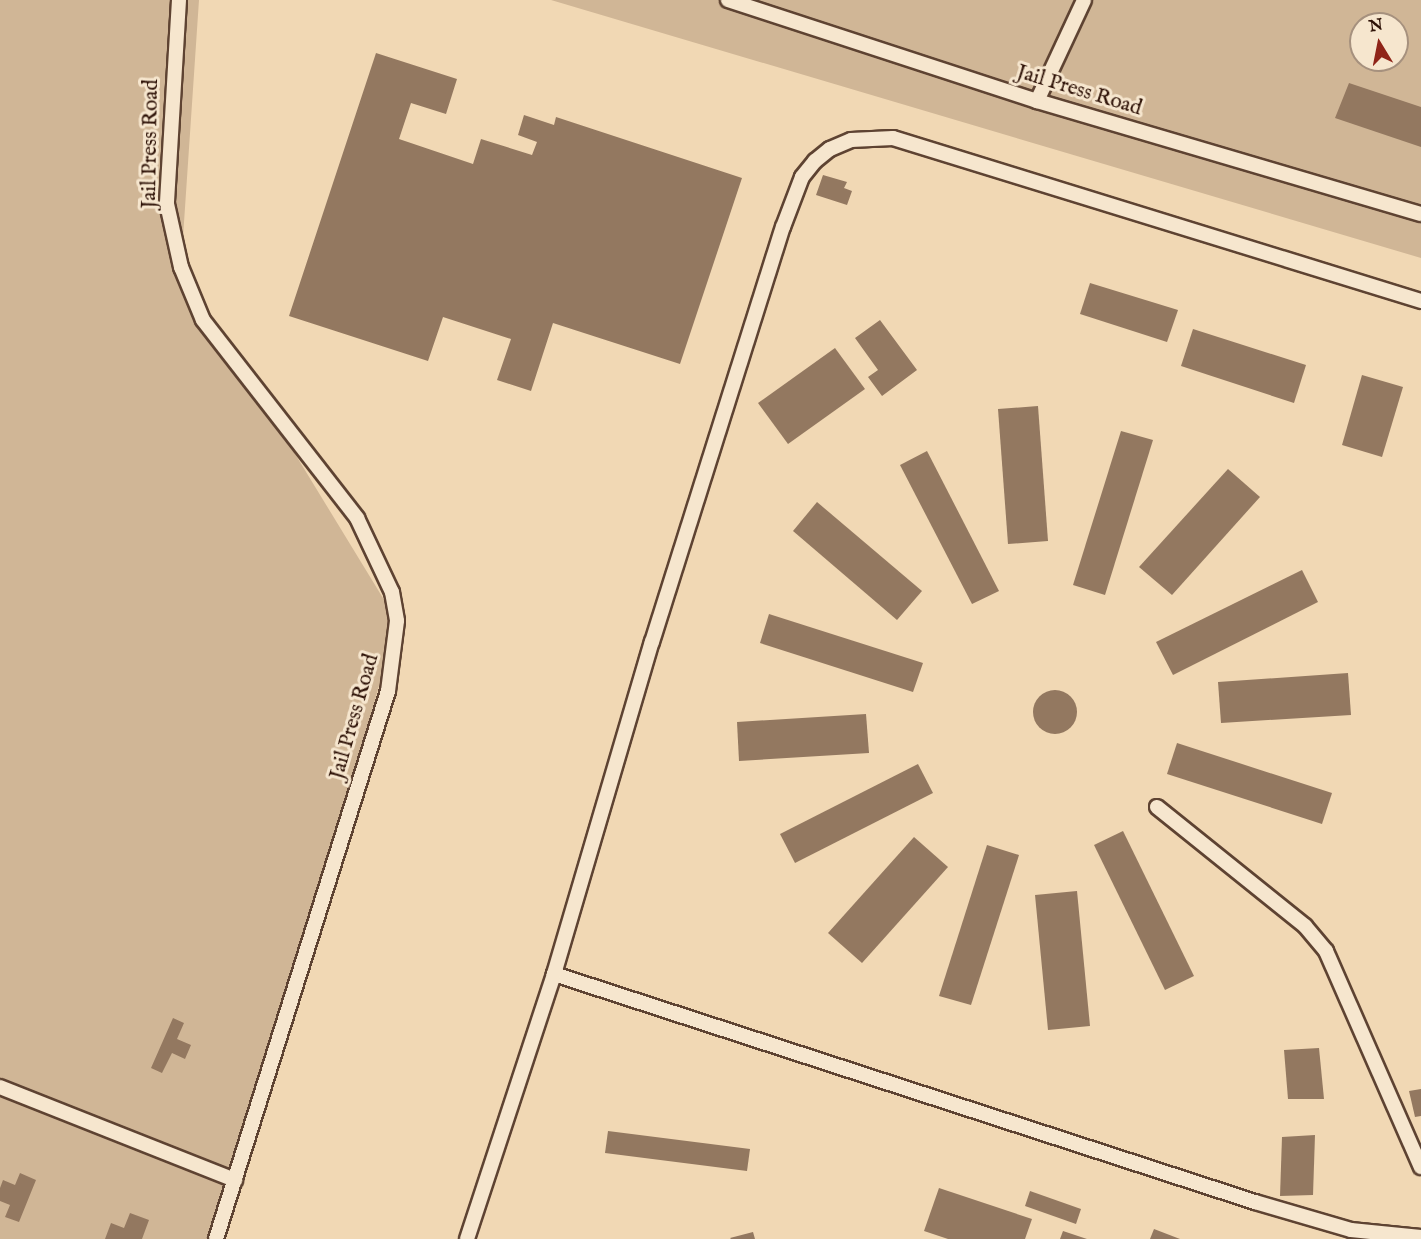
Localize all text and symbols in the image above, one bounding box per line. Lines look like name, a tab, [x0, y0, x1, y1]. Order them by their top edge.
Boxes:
north arrow	[1349, 12, 1409, 72]
text: N	[1368, 15, 1385, 37]
street label: Jail Press Road	[1013, 60, 1145, 122]
street label: Jail Press Road	[137, 79, 165, 209]
street label: Jail Press Road	[325, 651, 385, 783]

